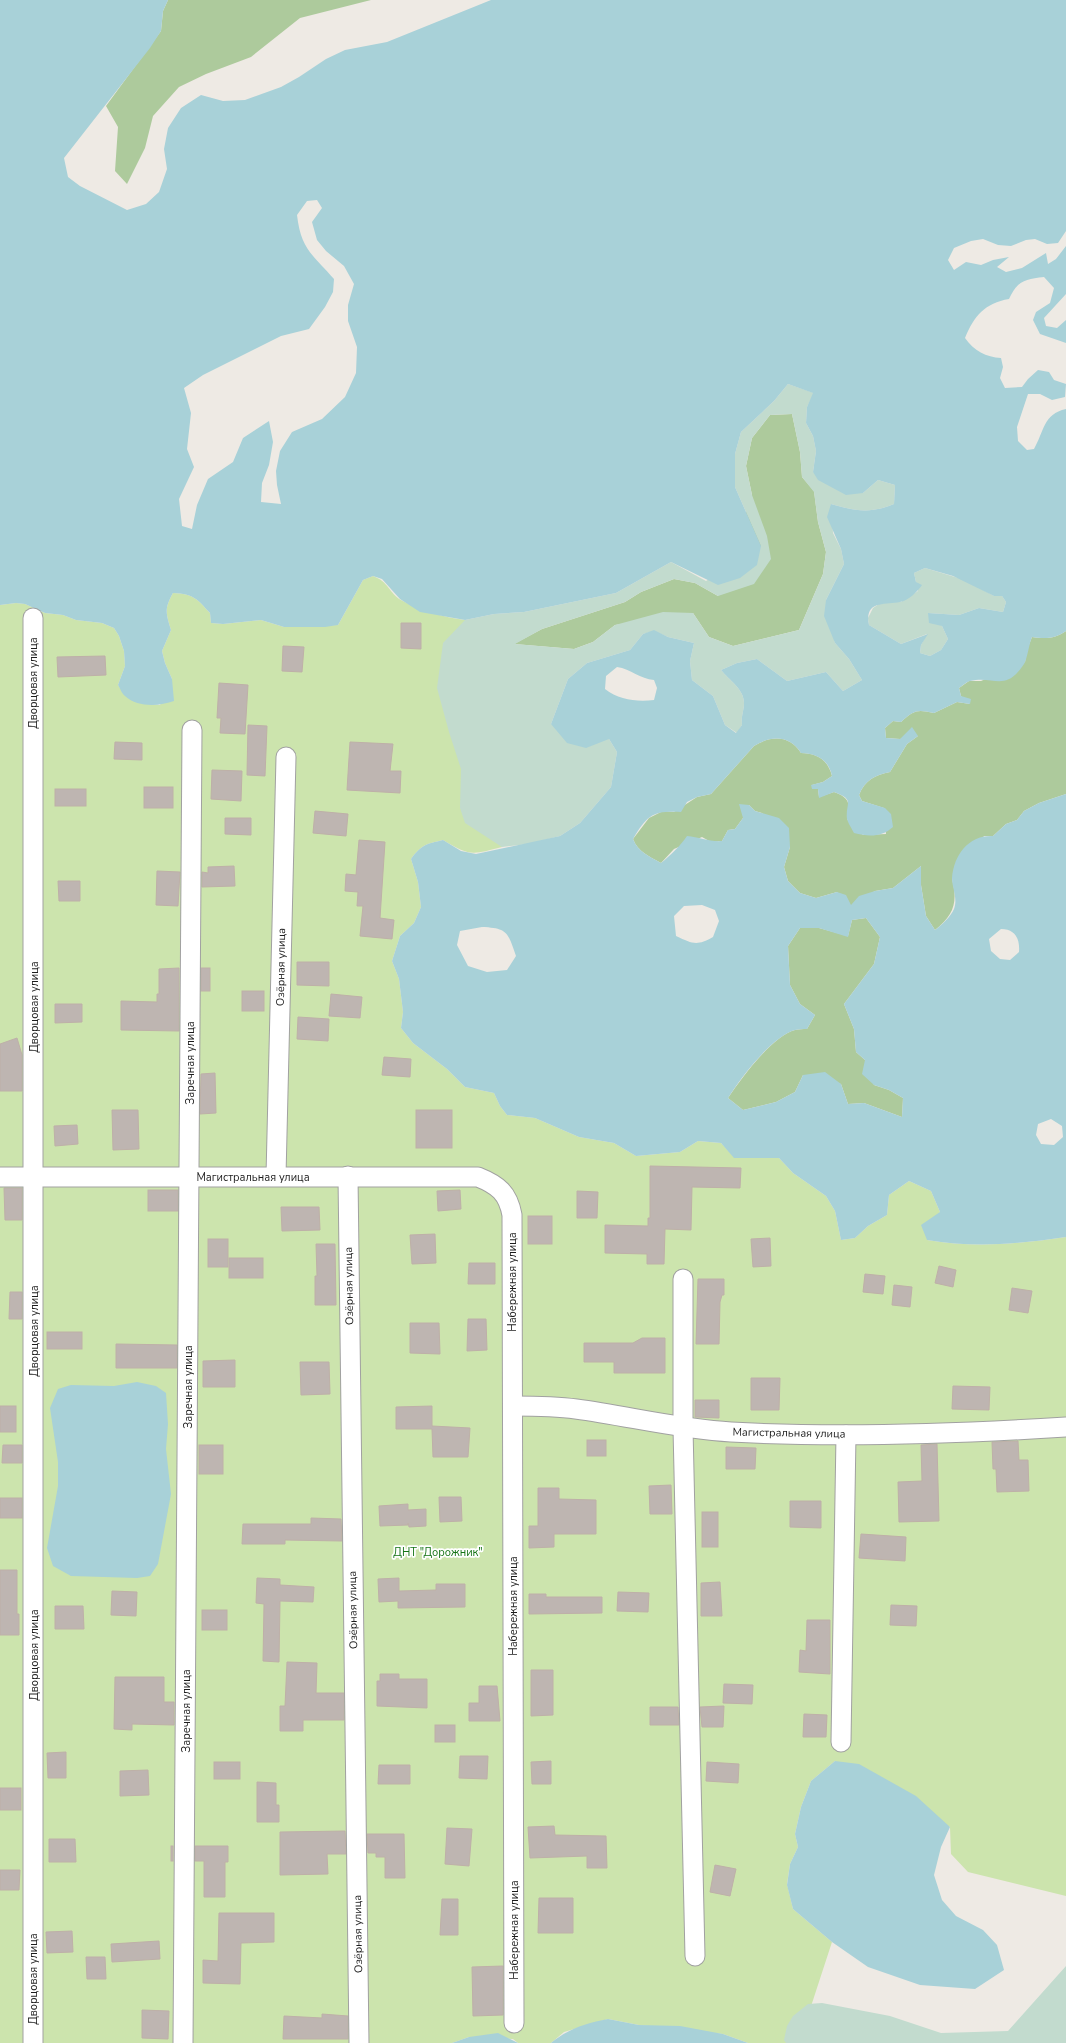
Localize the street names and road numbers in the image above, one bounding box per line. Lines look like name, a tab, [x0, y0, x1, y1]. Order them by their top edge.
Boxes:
street label: Дворцовая улица	[26, 637, 41, 729]
street label: Озёрная улица	[273, 928, 289, 1006]
street label: Дворцовая улица	[27, 961, 42, 1053]
street label: Заречная улица	[183, 1021, 198, 1105]
street label: Магистральная улица	[196, 1170, 310, 1185]
street label: Набережная улица	[505, 1232, 520, 1332]
street label: Озёрная улица	[341, 1247, 357, 1325]
street label: Дворцовая улица	[27, 1285, 42, 1377]
street label: Заречная улица	[181, 1345, 196, 1429]
street label: Магистральная улица	[732, 1425, 846, 1441]
street label: Набережная улица	[506, 1556, 521, 1656]
street label: Озёрная улица	[345, 1571, 361, 1649]
street label: Дворцовая улица	[27, 1609, 42, 1701]
street label: Заречная улица	[179, 1669, 194, 1753]
street label: Набережная улица	[507, 1880, 522, 1980]
street label: Озёрная улица	[350, 1895, 366, 1973]
street label: Дворцовая улица	[26, 1933, 41, 2025]

